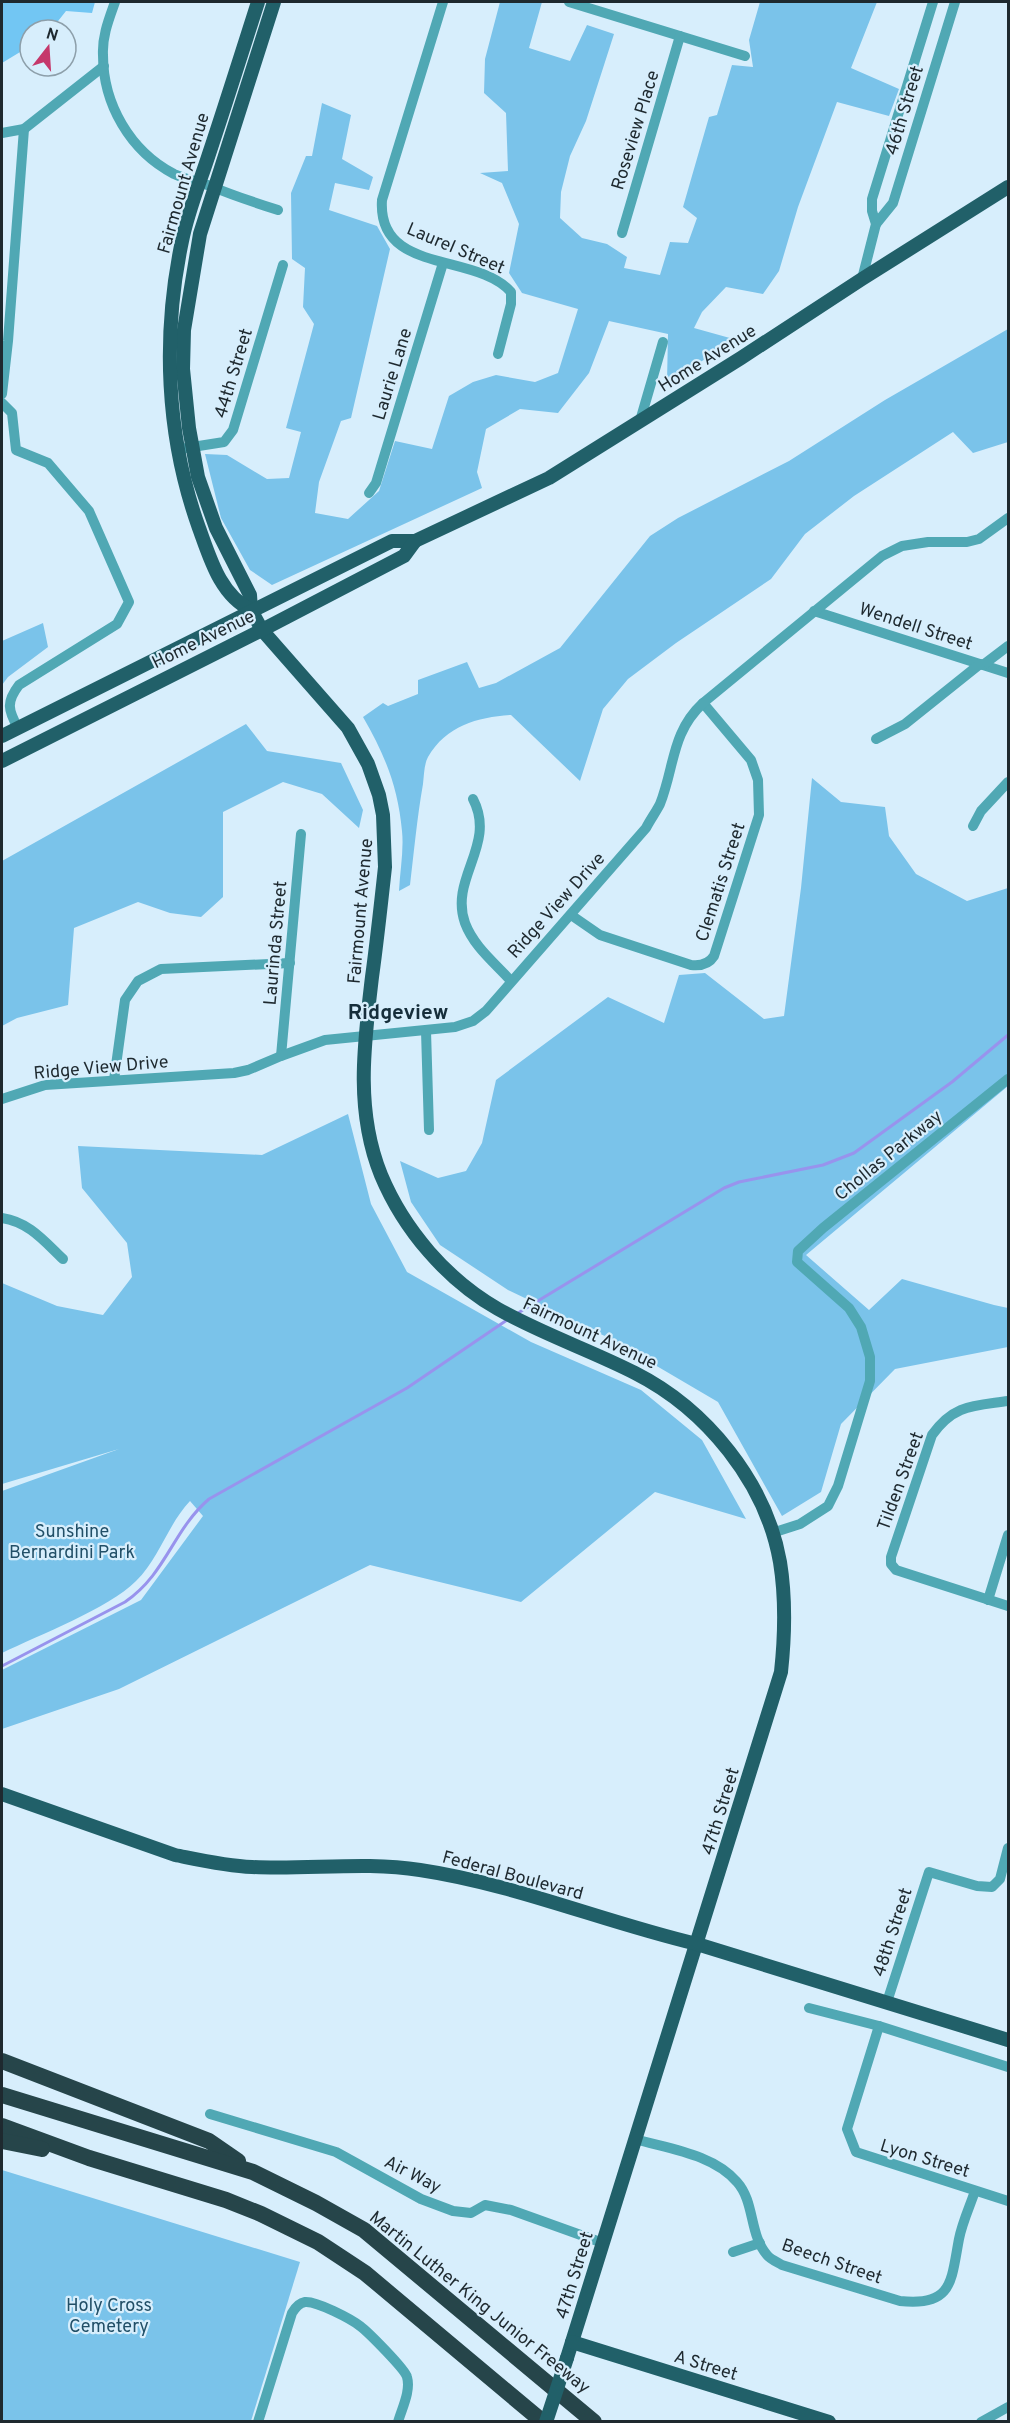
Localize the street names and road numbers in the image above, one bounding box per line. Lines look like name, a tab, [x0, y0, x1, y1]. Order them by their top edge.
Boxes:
street label: 46th Street	[881, 63, 930, 158]
street label: Roseview Place	[607, 68, 666, 193]
street label: Fairmount Avenue	[153, 110, 216, 257]
street label: Laurel Street	[403, 218, 508, 280]
street label: Home Avenue	[654, 320, 761, 399]
street label: 44th Street	[210, 326, 259, 421]
street label: Laurie Lane	[369, 326, 418, 423]
street label: Wendell Street	[856, 598, 975, 657]
street label: Home Avenue	[149, 606, 259, 675]
street label: Clematis Street	[691, 820, 752, 945]
street label: Fairmount Avenue	[344, 837, 379, 985]
street label: Ridge View Drive	[503, 848, 611, 964]
street label: Laurinda Street	[260, 880, 293, 1006]
street label: Ridge View Drive	[33, 1051, 170, 1086]
street label: Chollas Parkway	[830, 1106, 948, 1207]
street label: Fairmount Avenue	[518, 1293, 660, 1376]
street label: Tilden Street	[873, 1429, 930, 1534]
street label: 47th Street	[697, 1765, 746, 1858]
street label: Federal Boulevard	[440, 1847, 586, 1906]
street label: 48th Street	[868, 1885, 919, 1980]
street label: Lyon Street	[877, 2135, 972, 2184]
street label: Air Way	[380, 2151, 445, 2199]
street label: Martin Luther King Junior Freeway	[364, 2207, 594, 2400]
street label: 47th Street	[551, 2229, 600, 2322]
street label: Beech Street	[778, 2234, 885, 2290]
street label: A Street	[671, 2346, 740, 2387]

